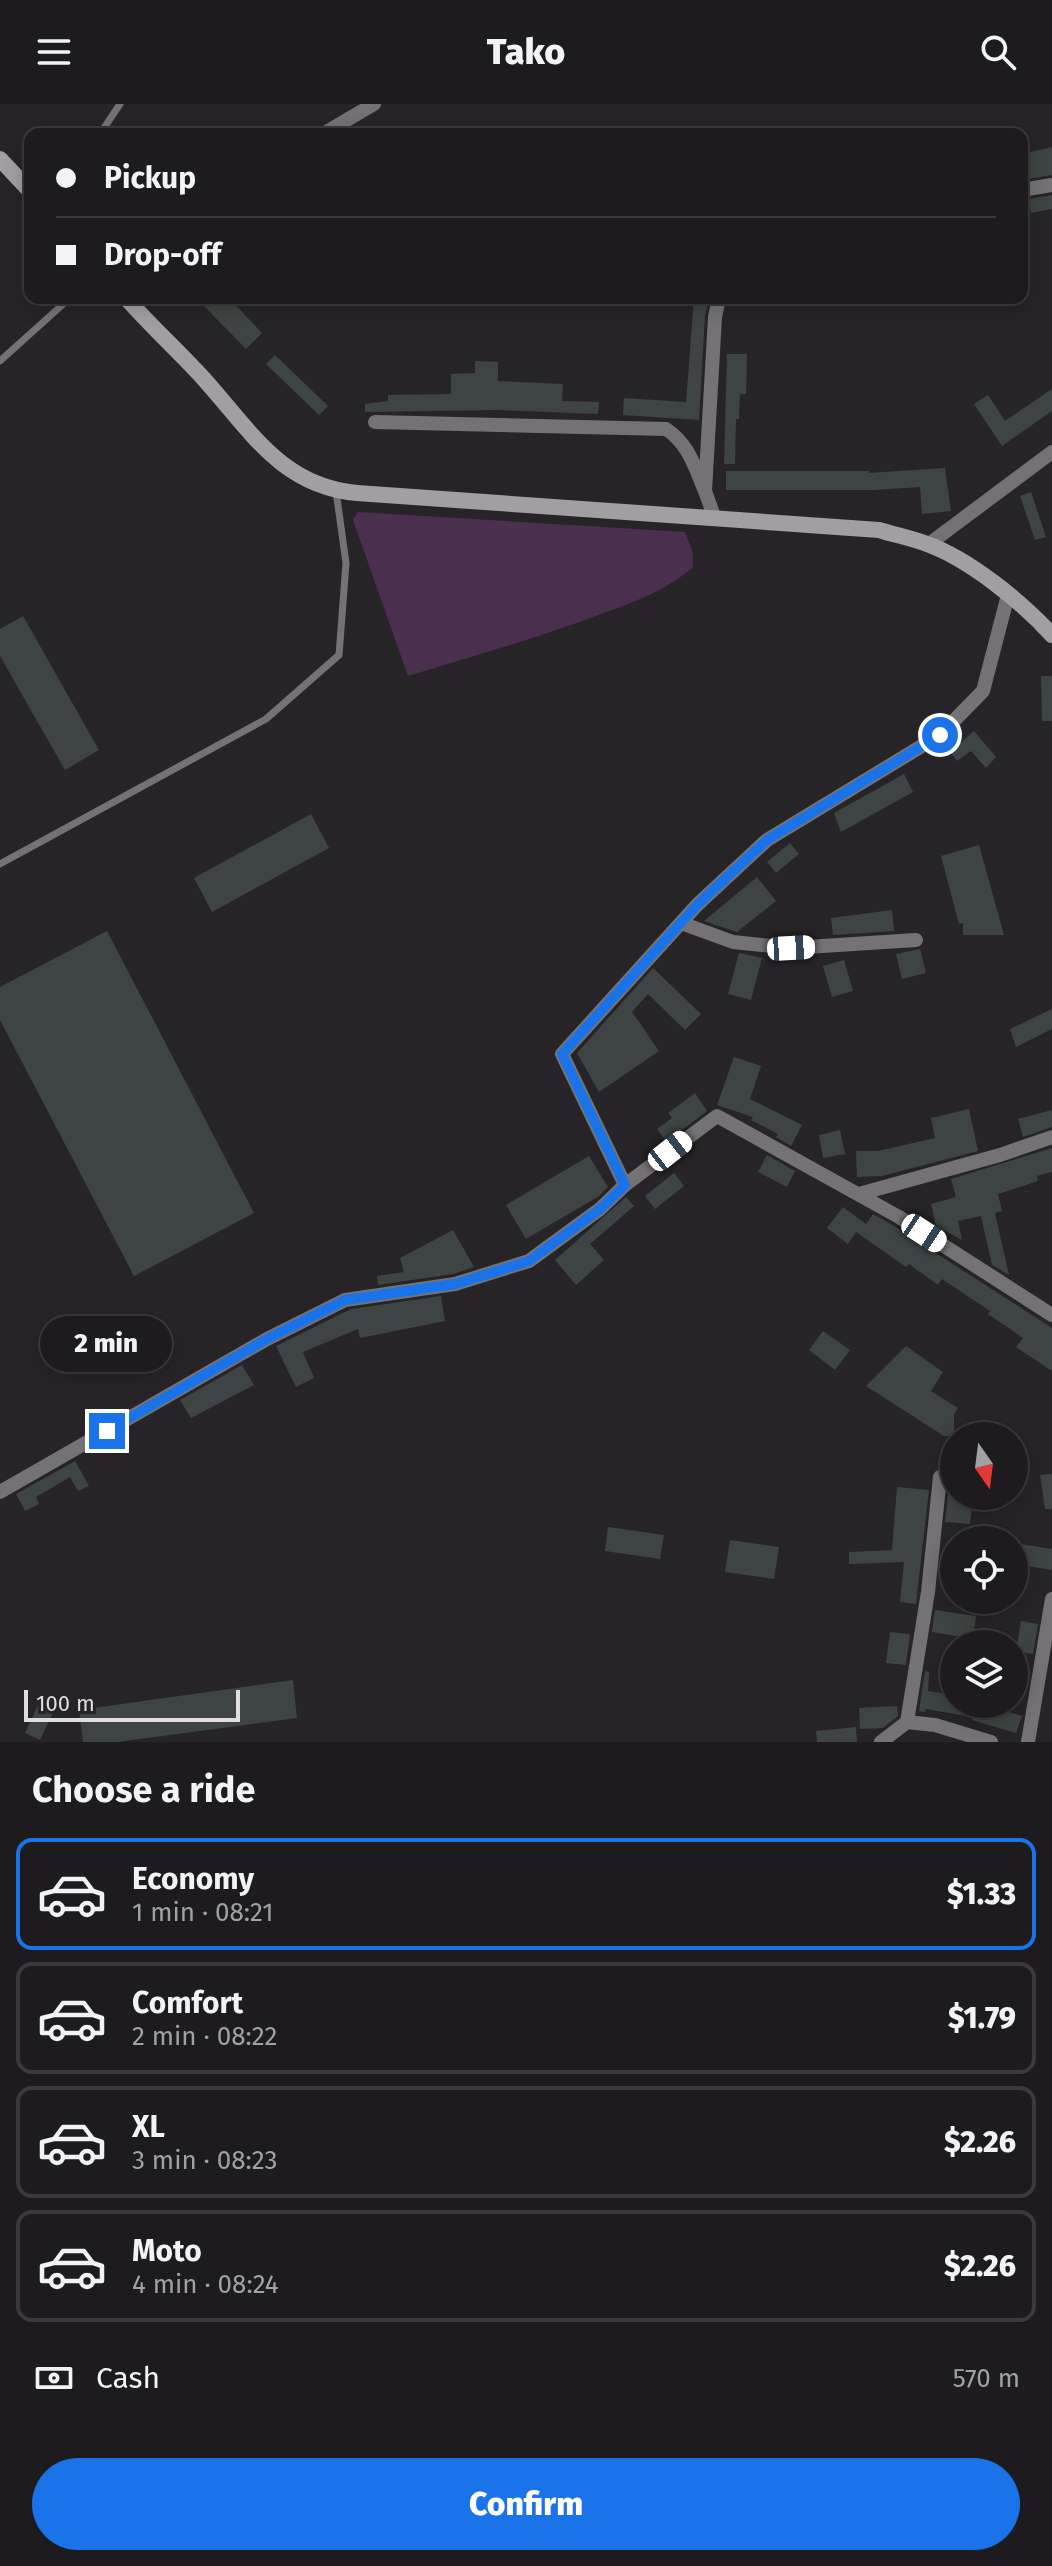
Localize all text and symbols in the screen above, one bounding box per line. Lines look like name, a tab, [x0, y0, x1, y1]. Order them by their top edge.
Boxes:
icon: menu	[32, 30, 76, 74]
text: Tako	[487, 30, 565, 74]
icon: search	[976, 30, 1020, 74]
text: Pickup	[104, 160, 196, 196]
text: Drop-off	[104, 237, 221, 273]
route start	[922, 717, 958, 753]
car	[766, 935, 816, 961]
car	[644, 1127, 696, 1175]
car	[897, 1210, 951, 1256]
callout: 2 min	[41, 1315, 173, 1371]
text: 2 min	[74, 1328, 138, 1359]
route end	[89, 1413, 125, 1449]
north arrow	[940, 1422, 1028, 1510]
map controls	[940, 1422, 1028, 1718]
button: locate	[940, 1526, 1028, 1614]
button: layers	[940, 1630, 1028, 1718]
scale bar	[24, 1686, 240, 1722]
text: 100 m	[36, 1690, 95, 1717]
text: Choose a ride	[32, 1768, 255, 1812]
icon: car	[36, 1858, 108, 1930]
text: Economy	[132, 1861, 254, 1897]
text: $1.33	[947, 1876, 1016, 1912]
text: 1 min · 08:21	[132, 1897, 274, 1928]
icon: car	[36, 1982, 108, 2054]
text: Comfort	[132, 1985, 243, 2021]
text: $1.79	[948, 2000, 1016, 2036]
text: 2 min · 08:22	[132, 2021, 277, 2052]
icon: car	[36, 2106, 108, 2178]
text: XL	[132, 2109, 165, 2145]
text: $2.26	[944, 2124, 1016, 2160]
text: 3 min · 08:23	[132, 2145, 278, 2176]
icon: car	[36, 2230, 108, 2302]
text: Moto	[132, 2233, 202, 2269]
text: $2.26	[944, 2248, 1016, 2284]
text: 4 min · 08:24	[132, 2269, 279, 2300]
icon: cash	[32, 2356, 76, 2400]
text: Cash	[96, 2360, 160, 2396]
text: 570 m	[953, 2363, 1020, 2394]
button: Confirm	[32, 2458, 1020, 2550]

